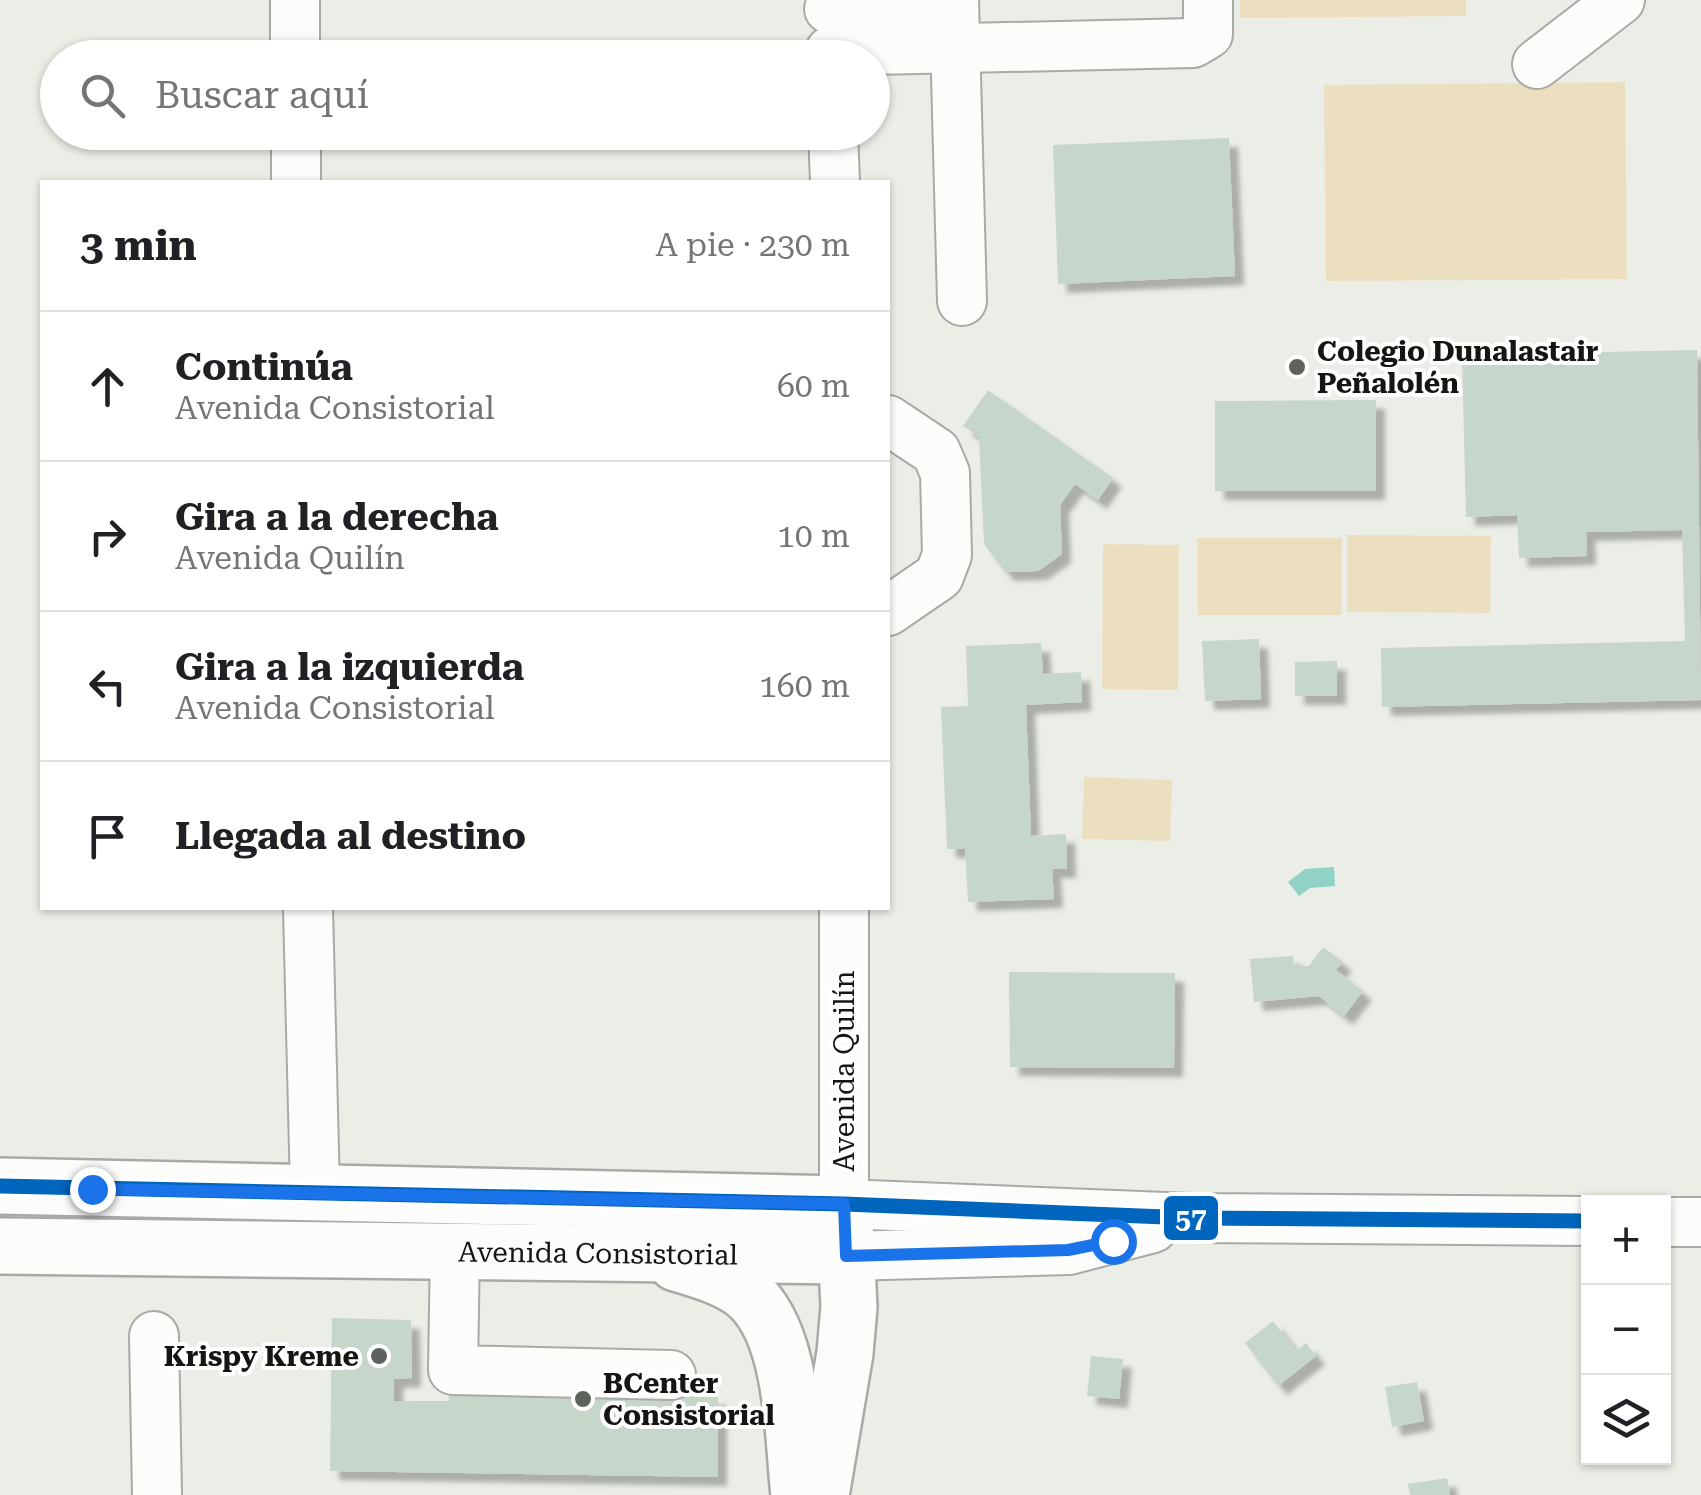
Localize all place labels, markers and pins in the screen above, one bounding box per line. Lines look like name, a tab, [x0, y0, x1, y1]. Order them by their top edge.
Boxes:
place label: Colegio Dunalastair Peñalolén	[1317, 335, 1599, 400]
marker: Colegio Dunalastair Peñalolén	[1286, 356, 1308, 378]
place label: Krispy Kreme	[164, 1340, 359, 1373]
marker: Krispy Kreme	[368, 1345, 390, 1367]
place label: BCenter Consistorial	[603, 1367, 775, 1432]
marker: BCenter Consistorial	[572, 1388, 594, 1410]

